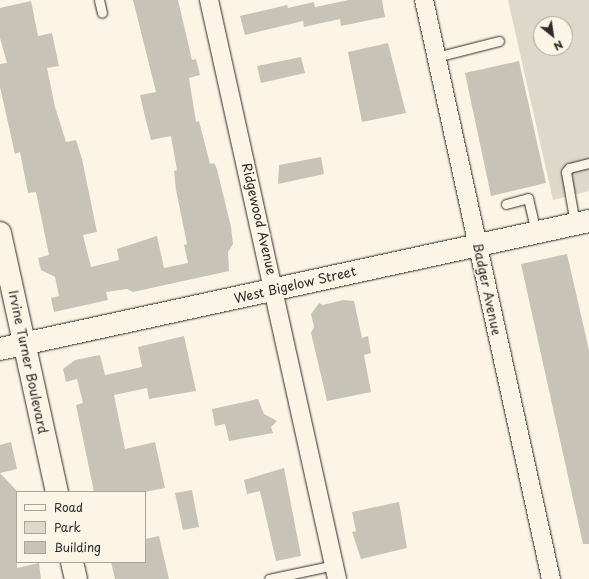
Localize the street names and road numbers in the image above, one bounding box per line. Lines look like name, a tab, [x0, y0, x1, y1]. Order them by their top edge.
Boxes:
street label: Ridgewood Avenue	[238, 161, 280, 277]
street label: Badger Avenue	[470, 242, 504, 336]
street label: West Bigelow Street	[232, 263, 358, 307]
street label: Irvine Turner Boulevard	[5, 288, 51, 436]

